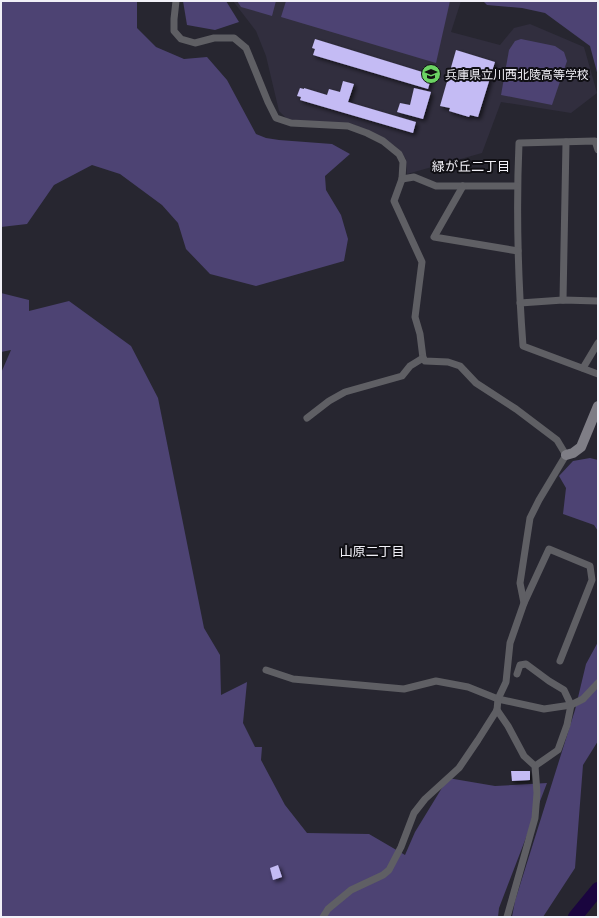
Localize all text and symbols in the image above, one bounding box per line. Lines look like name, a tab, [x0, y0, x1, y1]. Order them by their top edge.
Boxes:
school or university icon: 兵庫県立川西北陵高等学校	[420, 63, 442, 85]
place label: 兵庫県立川西北陵高等学校	[445, 67, 589, 81]
district label: 緑が丘二丁目	[432, 158, 510, 174]
district label: 山原二丁目	[339, 543, 405, 559]

